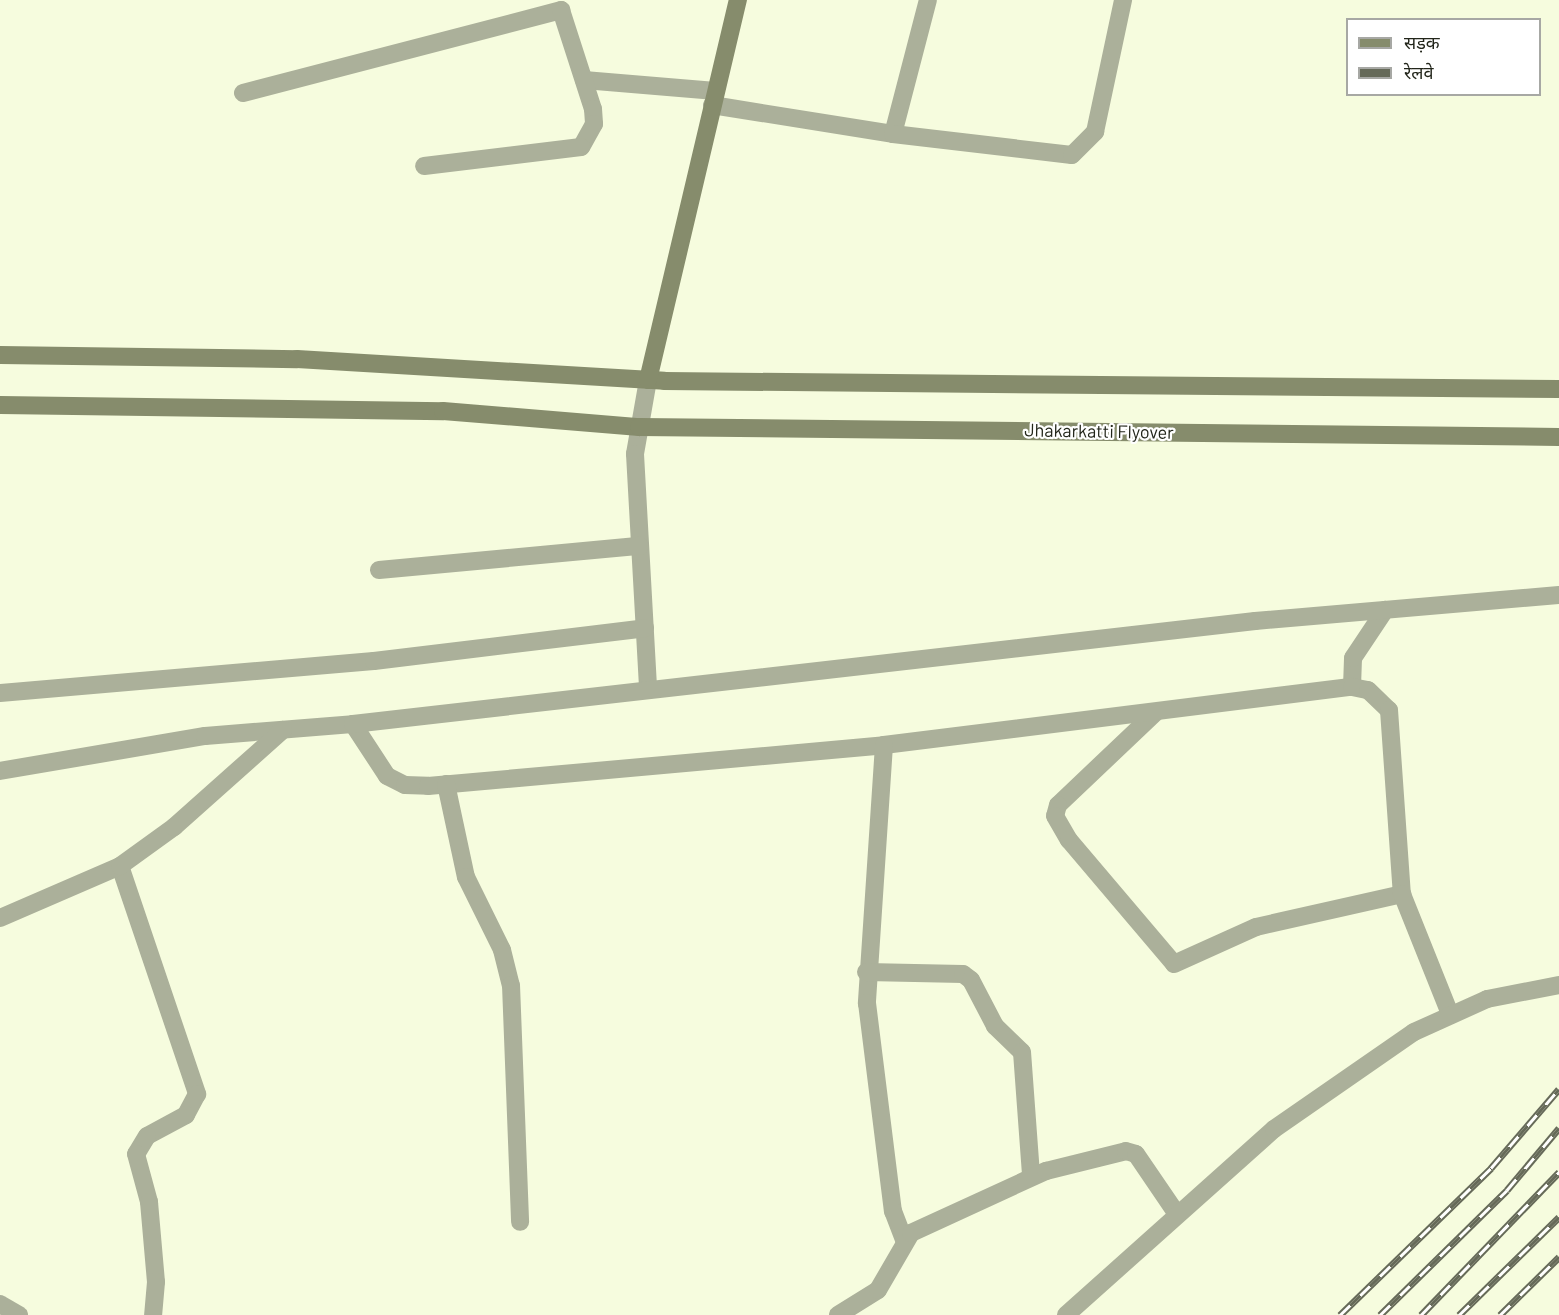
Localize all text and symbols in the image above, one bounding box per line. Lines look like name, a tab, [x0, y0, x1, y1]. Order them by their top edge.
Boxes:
legend	[1346, 18, 1541, 96]
text: सड़क	[1404, 31, 1440, 53]
text: रेलवे	[1404, 61, 1434, 83]
street label: Jhakarkatti Flyover	[1024, 419, 1174, 443]

